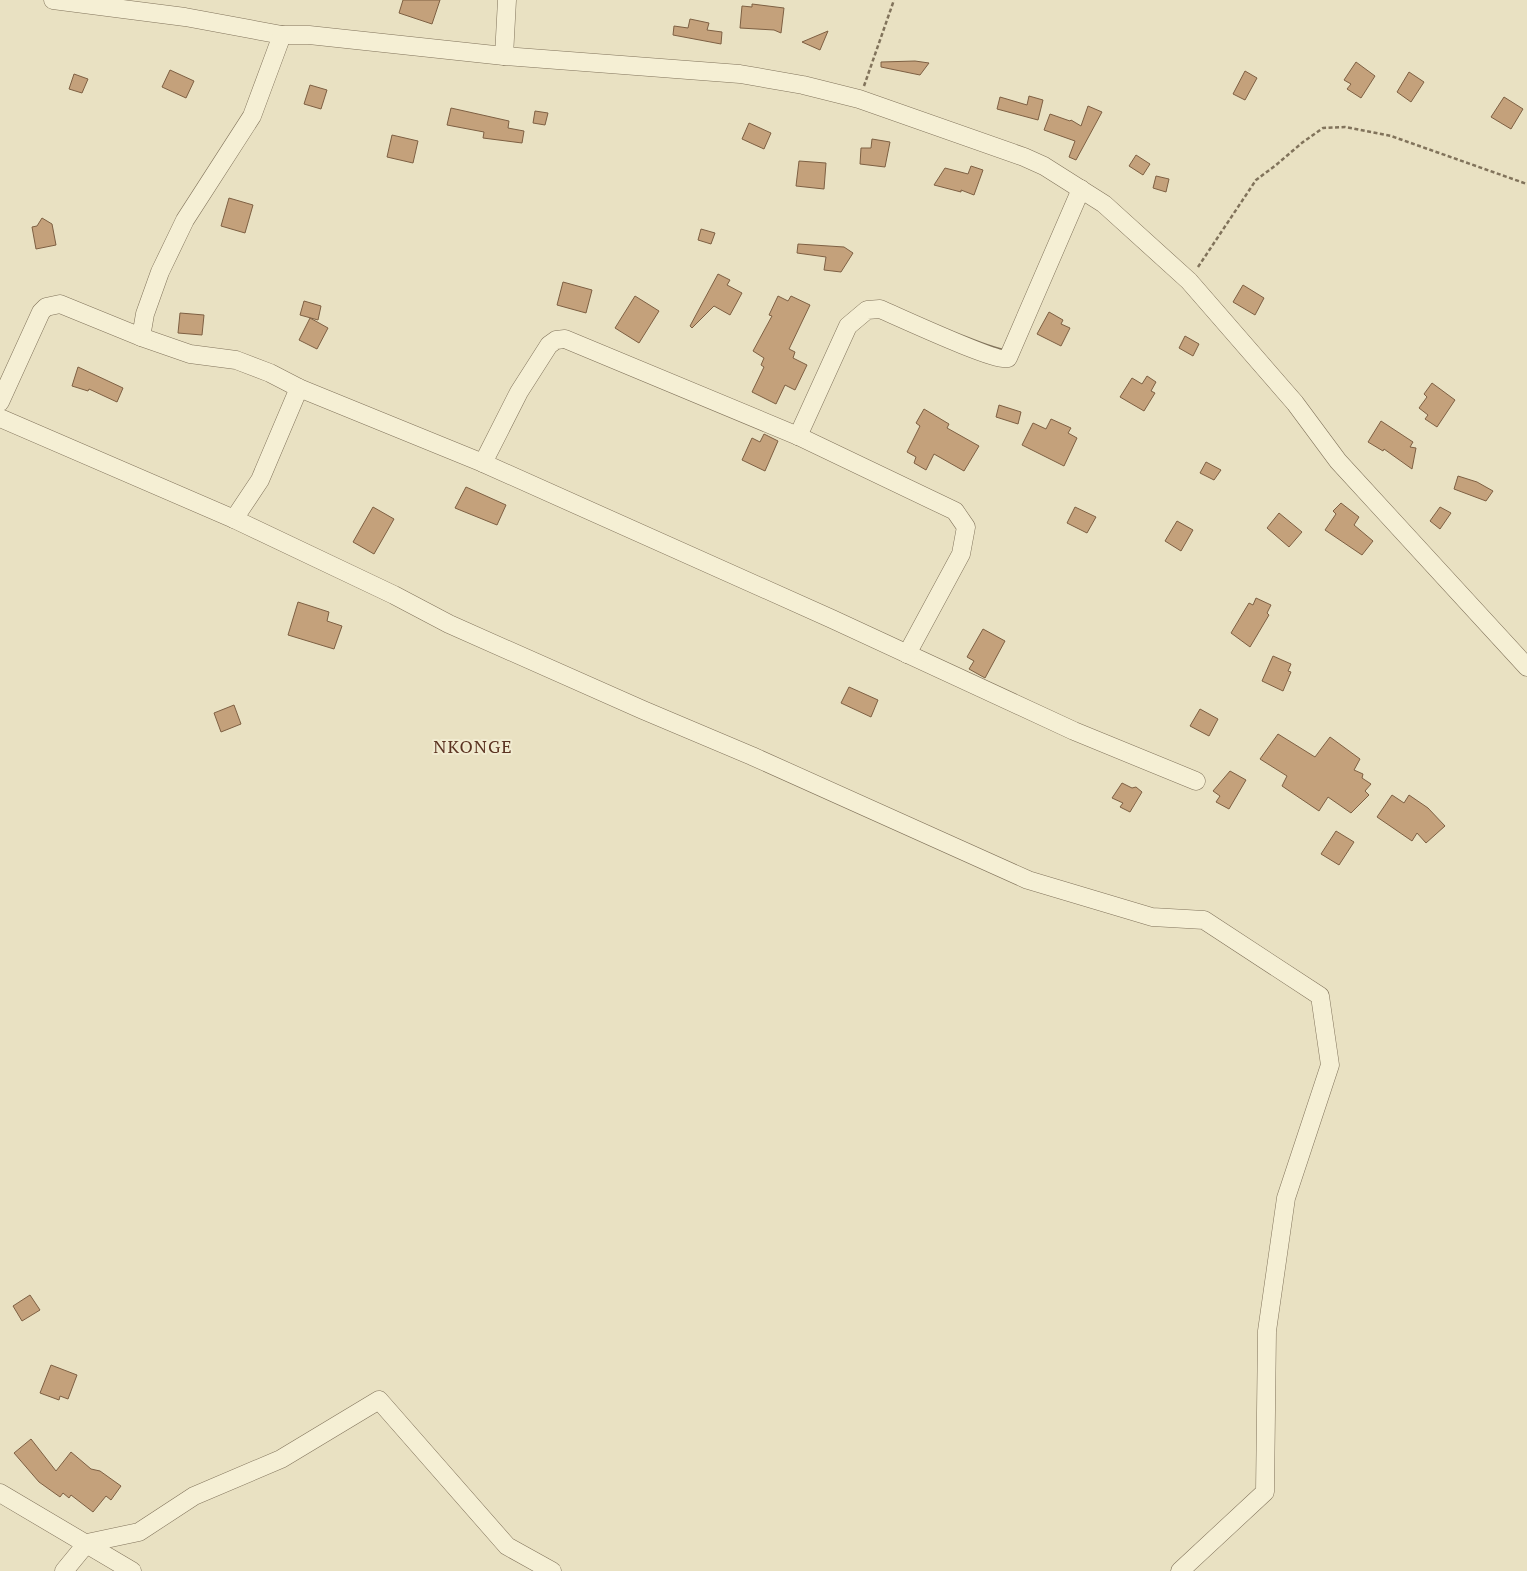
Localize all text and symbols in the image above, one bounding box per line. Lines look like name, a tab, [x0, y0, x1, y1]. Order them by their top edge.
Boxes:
district label: NKONGE	[433, 734, 513, 758]

